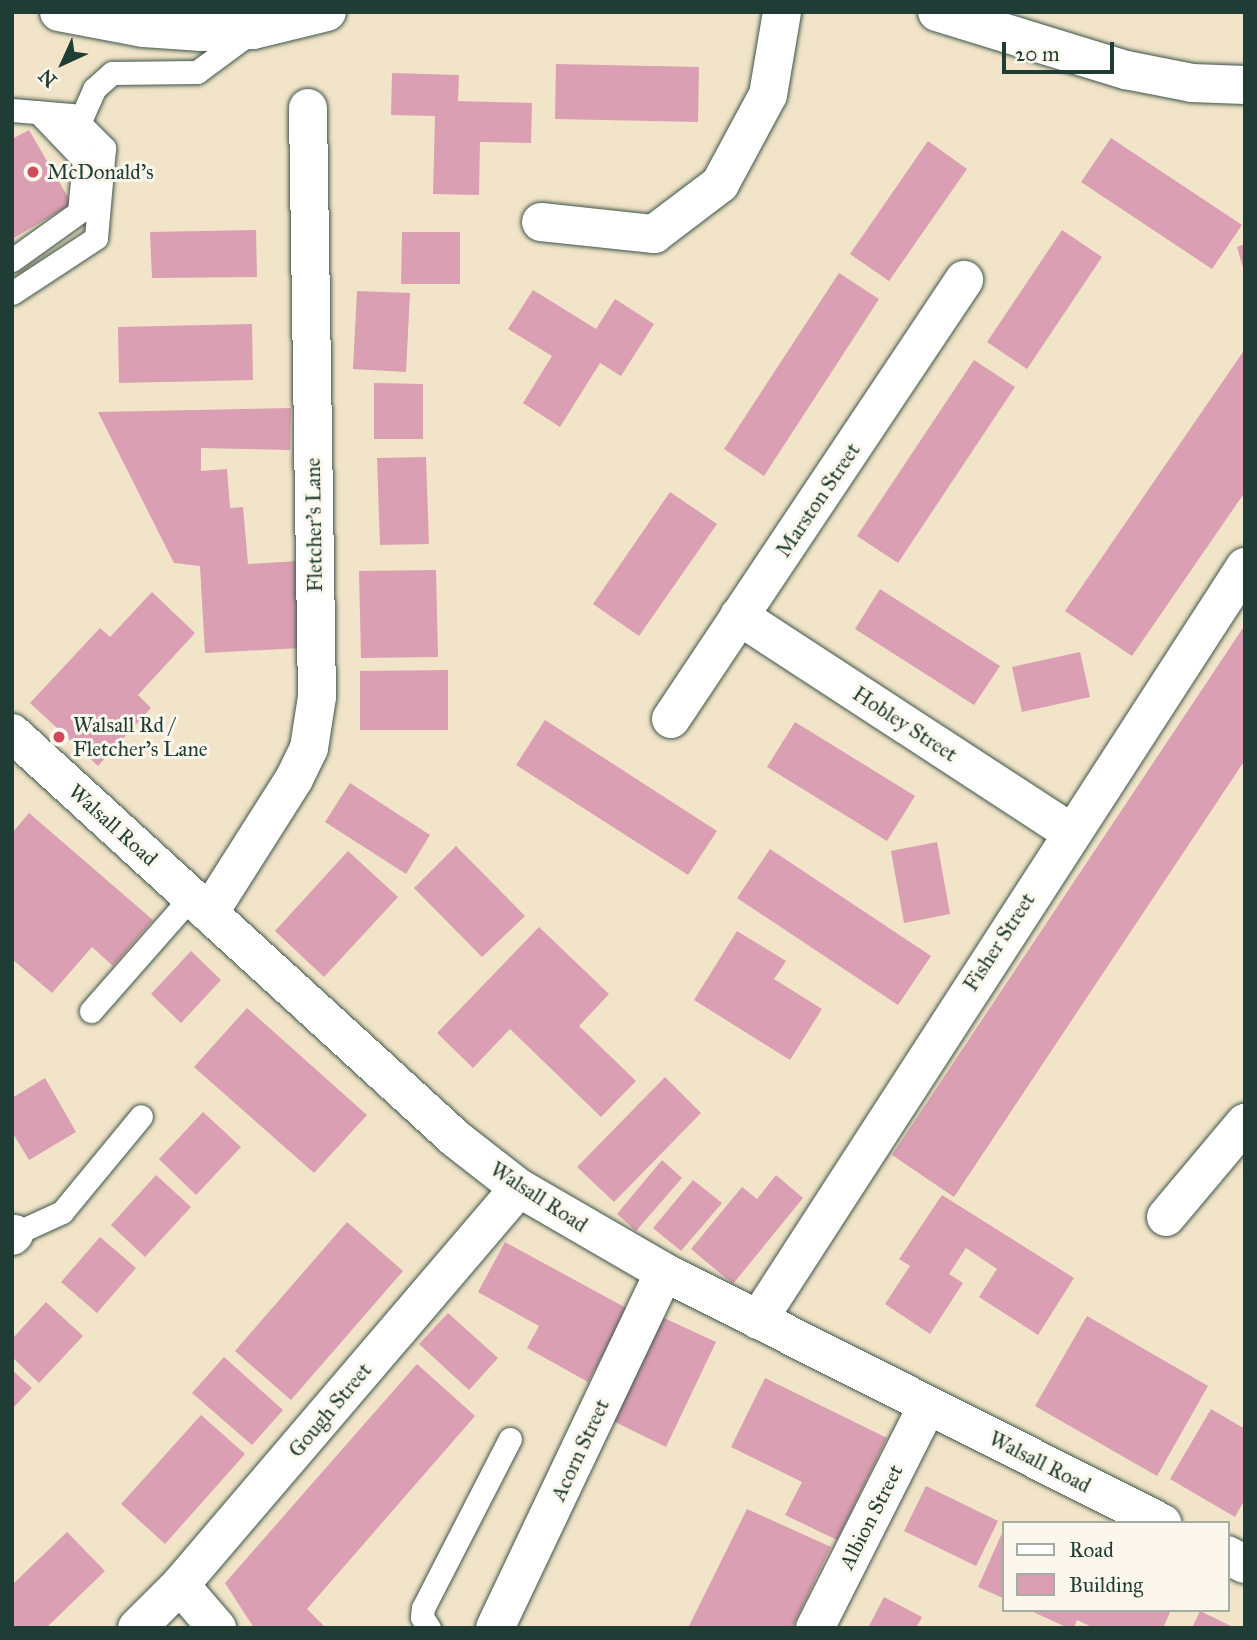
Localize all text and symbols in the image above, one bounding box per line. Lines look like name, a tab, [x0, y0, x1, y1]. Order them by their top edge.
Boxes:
north arrow	[28, 28, 98, 98]
scale bar	[1005, 28, 1117, 72]
text: 20 m	[1015, 41, 1060, 67]
text: N	[34, 64, 62, 92]
place label: McDonald's	[47, 159, 154, 185]
marker: McDonald's	[25, 164, 41, 180]
street label: Marston Street	[771, 438, 865, 562]
street label: Fletcher's Lane	[300, 458, 328, 592]
street label: Hobley Street	[848, 681, 962, 767]
place label: Walsall Rd / Fletcher's Lane	[73, 712, 208, 762]
marker: Walsall Rd / Fletcher's Lane	[51, 729, 67, 745]
street label: Walsall Road	[63, 779, 163, 871]
street label: Fisher Street	[958, 888, 1040, 996]
street label: Walsall Road	[486, 1156, 592, 1238]
street label: Gough Street	[283, 1358, 377, 1462]
street label: Acorn Street	[545, 1395, 615, 1505]
street label: Walsall Road	[985, 1426, 1095, 1498]
street label: Albion Street	[834, 1460, 908, 1574]
legend	[1002, 1521, 1229, 1612]
text: Road	[1069, 1537, 1114, 1563]
text: Building	[1069, 1572, 1143, 1598]

